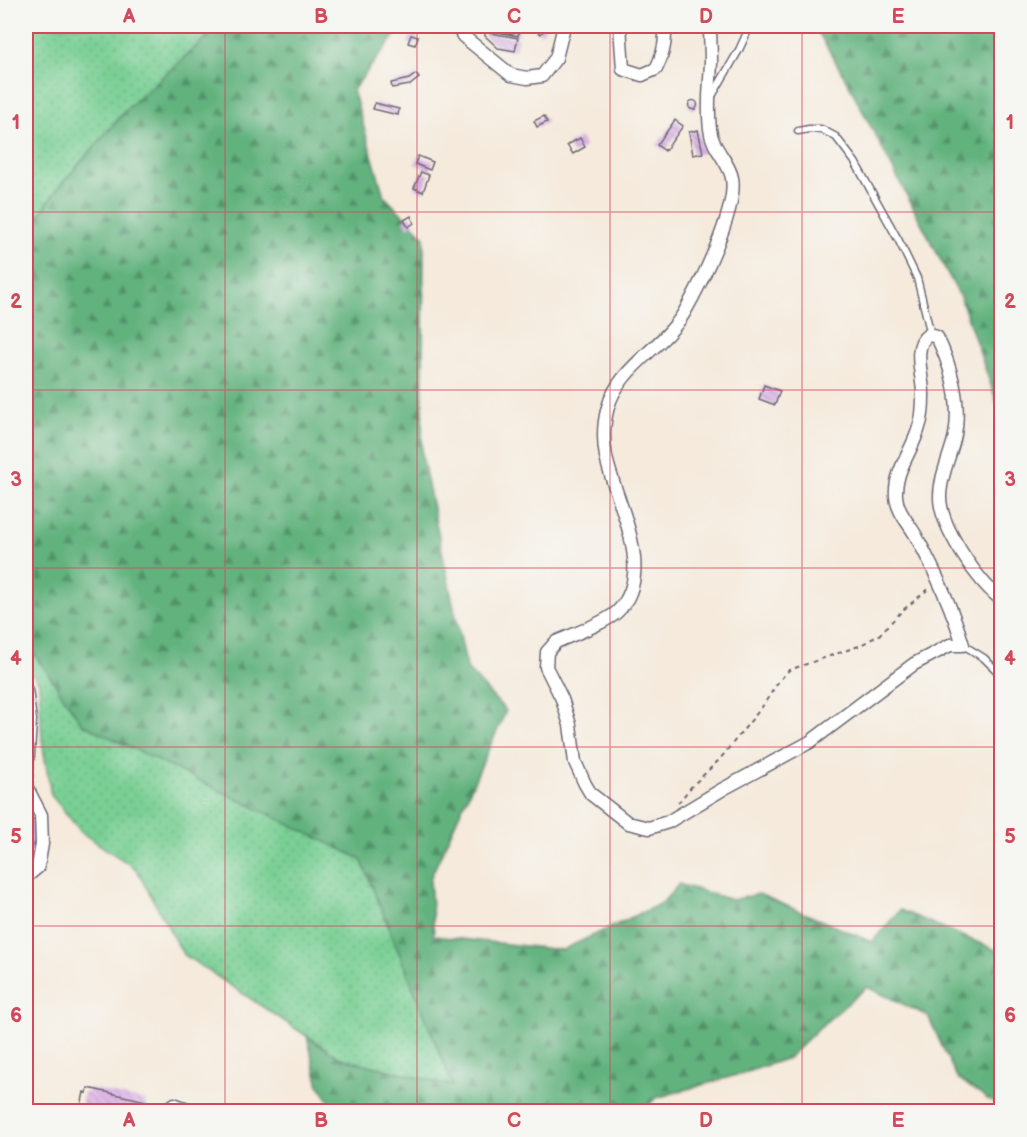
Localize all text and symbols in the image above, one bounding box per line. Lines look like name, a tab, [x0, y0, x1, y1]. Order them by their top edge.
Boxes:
text: A	[122, 5, 136, 29]
text: B	[314, 5, 328, 29]
text: C	[507, 5, 521, 29]
text: D	[699, 5, 713, 29]
text: E	[892, 5, 905, 29]
text: 1	[12, 111, 20, 135]
text: 1	[1006, 111, 1014, 135]
text: 2	[10, 290, 22, 314]
text: 2	[1004, 290, 1016, 314]
text: 3	[10, 468, 22, 492]
text: 3	[1004, 468, 1016, 492]
text: 4	[10, 647, 22, 671]
text: 4	[1004, 647, 1016, 671]
text: 5	[10, 825, 22, 849]
text: 5	[1004, 825, 1016, 849]
text: 6	[10, 1004, 22, 1028]
text: 6	[1004, 1004, 1016, 1028]
text: A	[122, 1109, 136, 1133]
text: B	[314, 1109, 328, 1133]
text: C	[507, 1109, 521, 1133]
text: D	[699, 1109, 713, 1133]
text: E	[892, 1109, 905, 1133]

